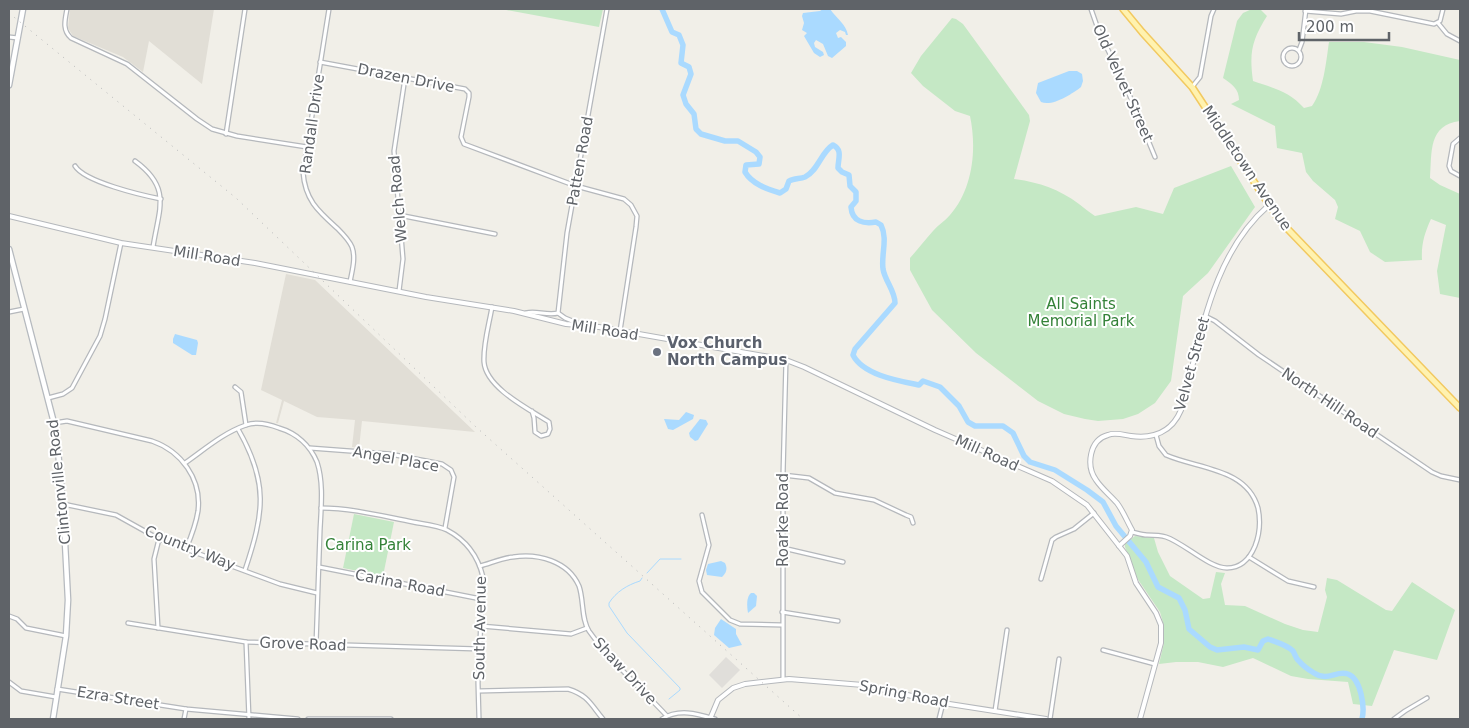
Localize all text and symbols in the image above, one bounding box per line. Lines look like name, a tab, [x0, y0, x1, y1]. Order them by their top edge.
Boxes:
scale bar	[1299, 10, 1389, 42]
text: 200 m	[1306, 18, 1354, 36]
street label: Old Velvet Street	[1089, 21, 1157, 145]
street label: Drazen Drive	[356, 60, 456, 96]
street label: Randall Drive	[296, 73, 328, 175]
street label: Middletown Avenue	[1198, 102, 1296, 234]
street label: Patten Road	[563, 115, 597, 207]
street label: Welch Road	[385, 155, 411, 243]
street label: Mill Road	[172, 242, 242, 270]
park label: All Saints Memorial Park	[1028, 295, 1135, 330]
street label: Velvet Street	[1171, 315, 1213, 413]
street label: Mill Road	[570, 316, 640, 344]
place label: Vox Church North Campus	[667, 334, 788, 369]
marker: Vox Church North Campus	[651, 346, 663, 358]
street label: North Hill Road	[1278, 364, 1382, 442]
street label: Clintonville Road	[43, 418, 75, 546]
street label: Mill Road	[952, 431, 1022, 475]
street label: Angel Place	[351, 443, 441, 475]
street label: Roarke Road	[774, 473, 792, 567]
street label: Country Way	[142, 522, 238, 574]
park label: Carina Park	[325, 536, 411, 554]
street label: Carina Road	[354, 565, 446, 601]
street label: South Avenue	[470, 576, 490, 680]
street label: Grove Road	[259, 633, 347, 655]
street label: Shaw Drive	[589, 634, 661, 708]
street label: Spring Road	[858, 676, 950, 712]
street label: Ezra Street	[76, 683, 161, 713]

